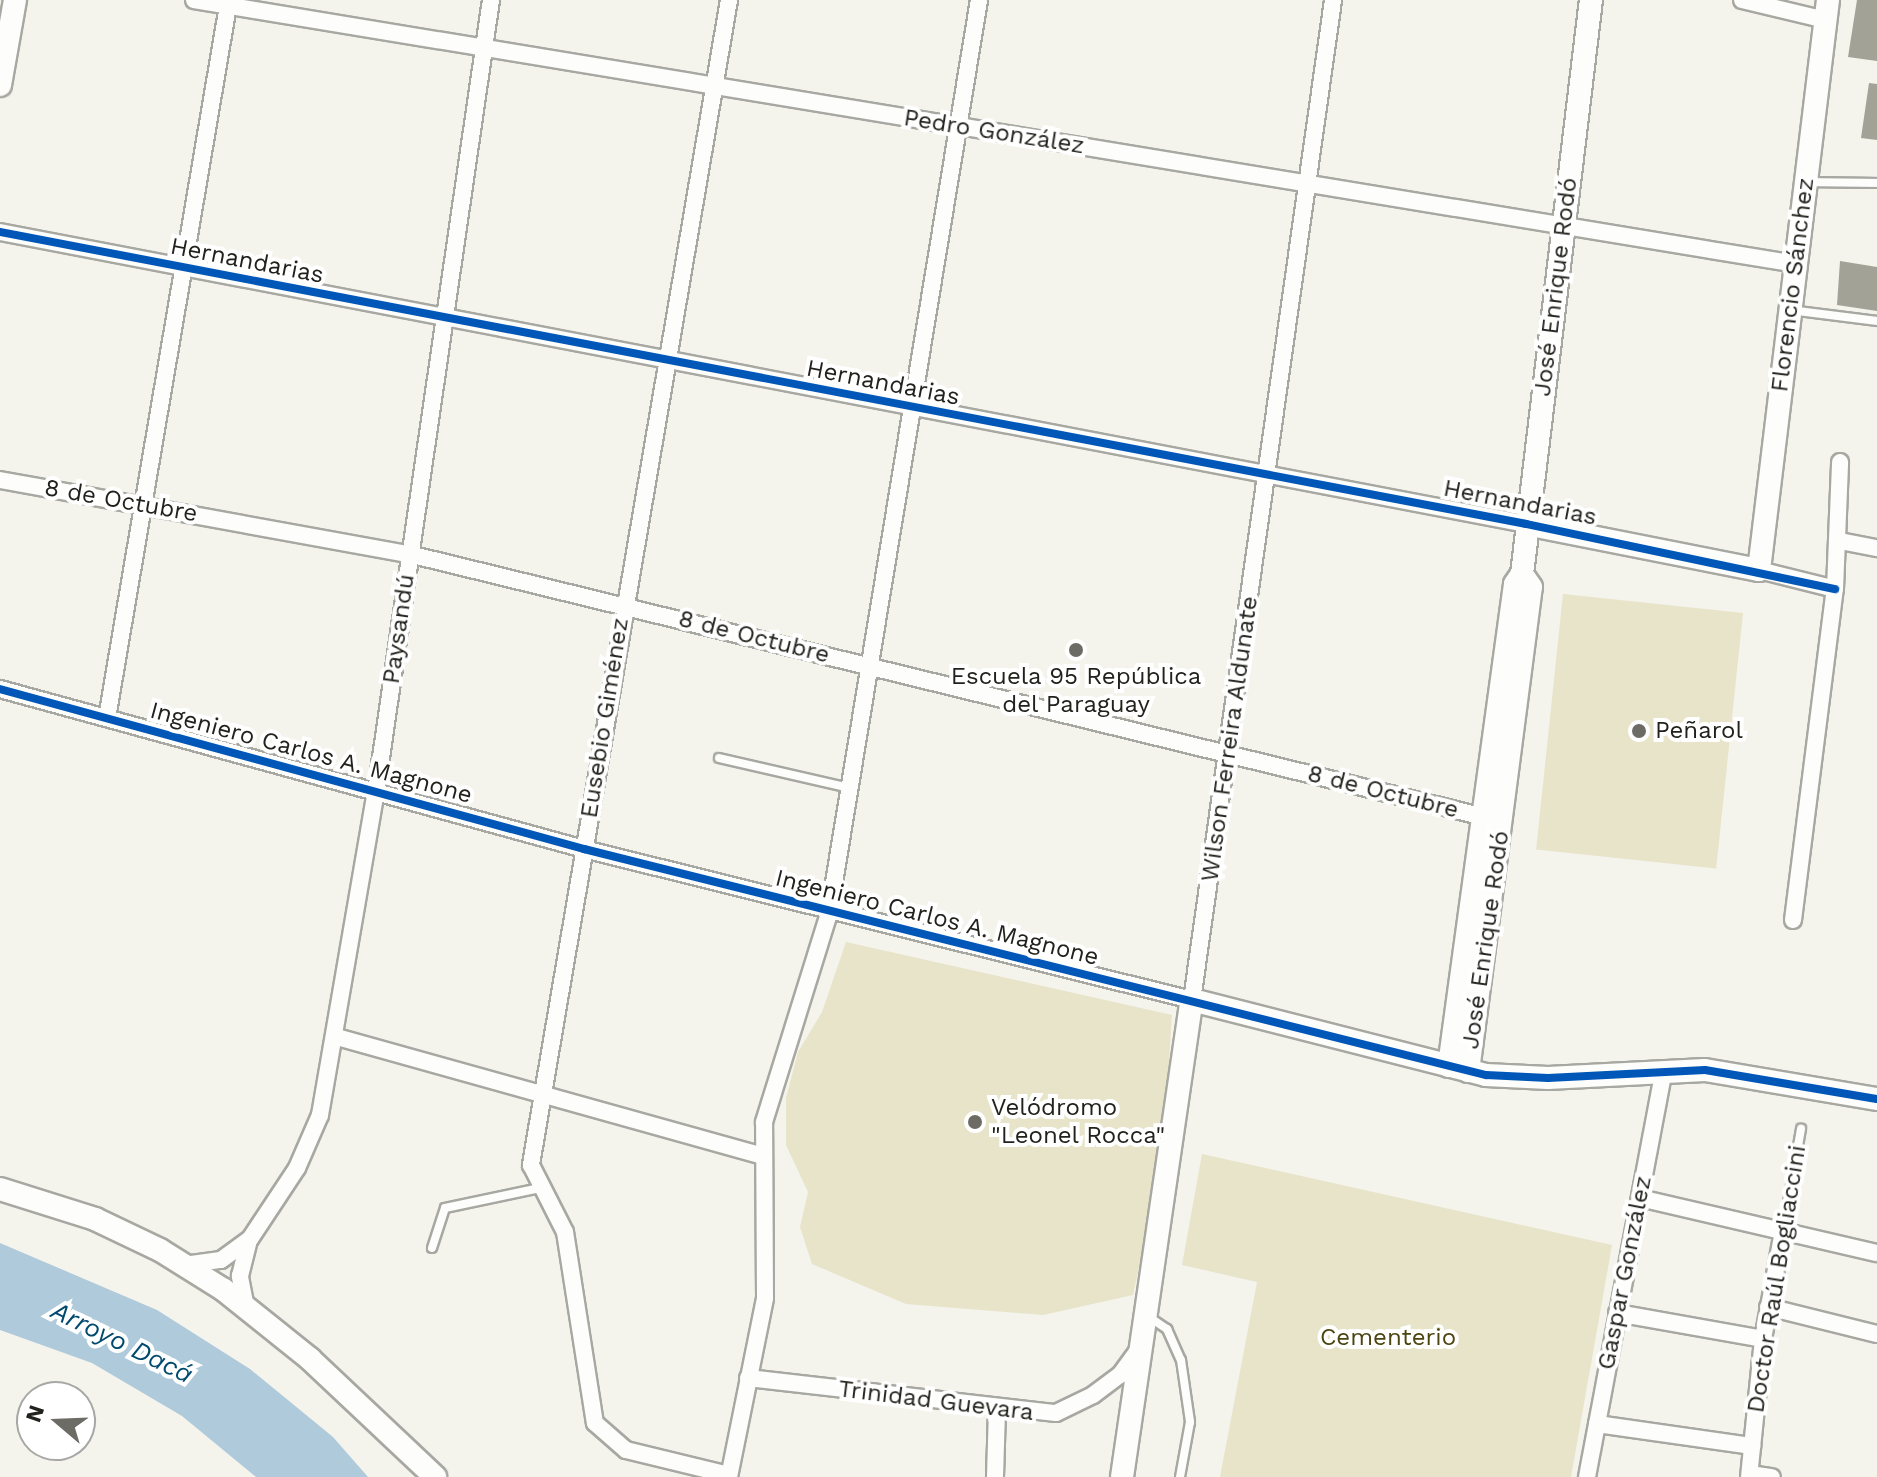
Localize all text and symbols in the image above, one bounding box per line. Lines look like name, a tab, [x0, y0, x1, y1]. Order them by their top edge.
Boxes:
street label: Pedro González	[902, 104, 1086, 160]
street label: José Enrique Rodó	[1528, 176, 1584, 398]
street label: Florencio Sánchez	[1766, 176, 1820, 394]
street label: Hernandarias	[168, 232, 326, 290]
street label: Hernandarias	[804, 354, 962, 412]
street label: 8 de Octubre	[42, 473, 200, 529]
street label: Hernandarias	[1441, 474, 1599, 532]
street label: Paysandú	[377, 572, 421, 686]
street label: Wilson Ferreira Aldunate	[1196, 594, 1264, 884]
street label: 8 de Octubre	[676, 604, 832, 670]
street label: Eusebio Giménez	[575, 616, 635, 820]
marker: Escuela 95 República del Paraguay	[1067, 641, 1085, 659]
place label: Escuela 95 República del Paraguay	[950, 663, 1202, 719]
street label: Ingeniero Carlos A. Magnone	[146, 696, 476, 810]
place label: Peñarol	[1655, 717, 1743, 745]
marker: Peñarol	[1630, 722, 1648, 740]
street label: 8 de Octubre	[1305, 759, 1461, 825]
street label: José Enrique Rodó	[1456, 829, 1516, 1051]
street label: Ingeniero Carlos A. Magnone	[772, 864, 1102, 972]
place label: Velódromo "Leonel Rocca"	[991, 1094, 1166, 1150]
marker: Velódromo "Leonel Rocca"	[966, 1113, 984, 1131]
street label: Doctor Raúl Bogliaccini	[1741, 1142, 1813, 1416]
street label: Gaspar González	[1592, 1173, 1658, 1373]
water label: Arroyo Dacá	[46, 1295, 198, 1391]
park label: Cementerio	[1320, 1324, 1456, 1352]
street label: Trinidad Guevara	[837, 1375, 1035, 1427]
north arrow	[16, 1381, 96, 1461]
text: N	[20, 1402, 49, 1425]

